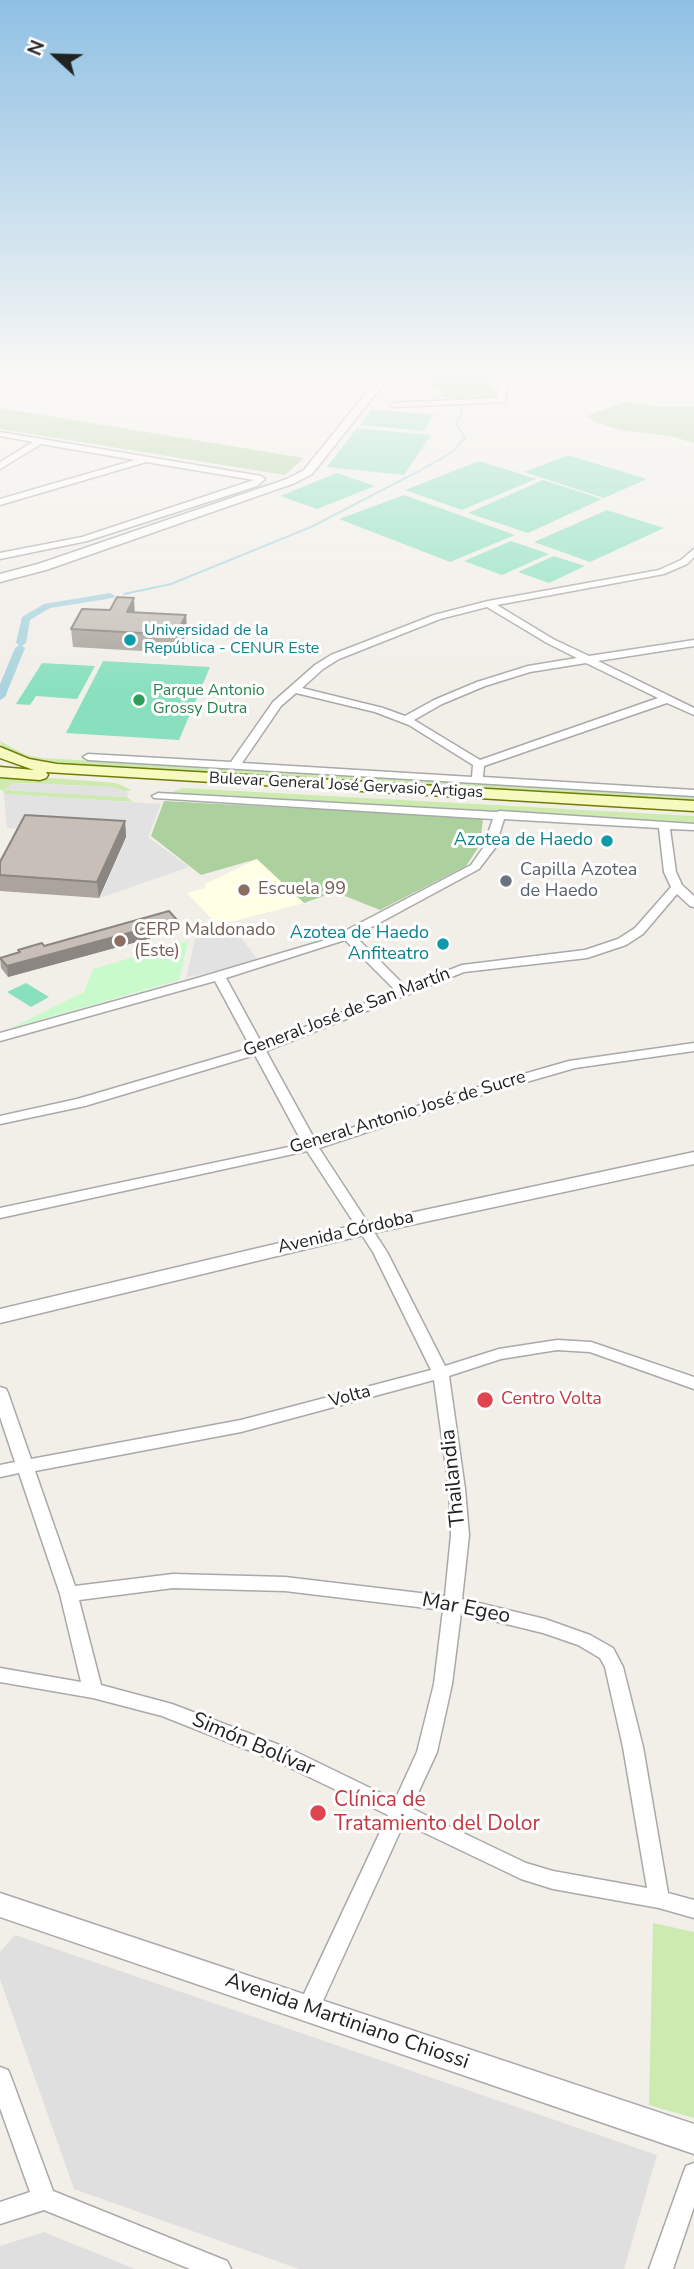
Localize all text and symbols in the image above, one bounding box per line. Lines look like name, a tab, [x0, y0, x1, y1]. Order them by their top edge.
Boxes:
north arrow	[21, 21, 91, 91]
text: N	[22, 37, 51, 60]
place label: Universidad de la República - CENUR Este	[144, 621, 319, 659]
marker: Universidad de la República - CENUR Este	[122, 632, 138, 648]
place label: Parque Antonio Grossy Dutra	[153, 681, 265, 719]
marker: Parque Antonio Grossy Dutra	[131, 692, 147, 708]
street label: Bulevar General José Gervasio Artigas	[209, 769, 483, 803]
place label: Azotea de Haedo	[454, 830, 593, 852]
marker: Azotea de Haedo	[599, 833, 615, 849]
place label: Capilla Azotea de Haedo	[520, 860, 637, 903]
marker: Capilla Azotea de Haedo	[498, 873, 514, 889]
place label: Escuela 99	[258, 879, 346, 901]
marker: Escuela 99	[236, 882, 252, 898]
place label: CERP Maldonado (Este)	[134, 920, 276, 962]
place label: Azotea de Haedo Anfiteatro	[290, 923, 429, 965]
marker: CERP Maldonado (Este)	[112, 933, 128, 949]
marker: Azotea de Haedo Anfiteatro	[435, 936, 451, 952]
street label: General José de San Martín	[241, 964, 453, 1062]
street label: General Antonio José de Sucre	[287, 1067, 529, 1159]
street label: Avenida Córdoba	[276, 1207, 416, 1259]
street label: Volta	[327, 1381, 373, 1413]
place label: Centro Volta	[501, 1389, 602, 1411]
marker: Centro Volta	[475, 1390, 495, 1410]
street label: Thailandia	[436, 1428, 472, 1528]
street label: Mar Egeo	[420, 1588, 512, 1630]
street label: Simón Bolívar	[188, 1708, 318, 1782]
place label: Clínica de Tratamiento del Dolor	[334, 1788, 540, 1838]
marker: Clínica de Tratamiento del Dolor	[308, 1803, 328, 1823]
street label: Avenida Martiniano Chiossi	[222, 1968, 472, 2076]

